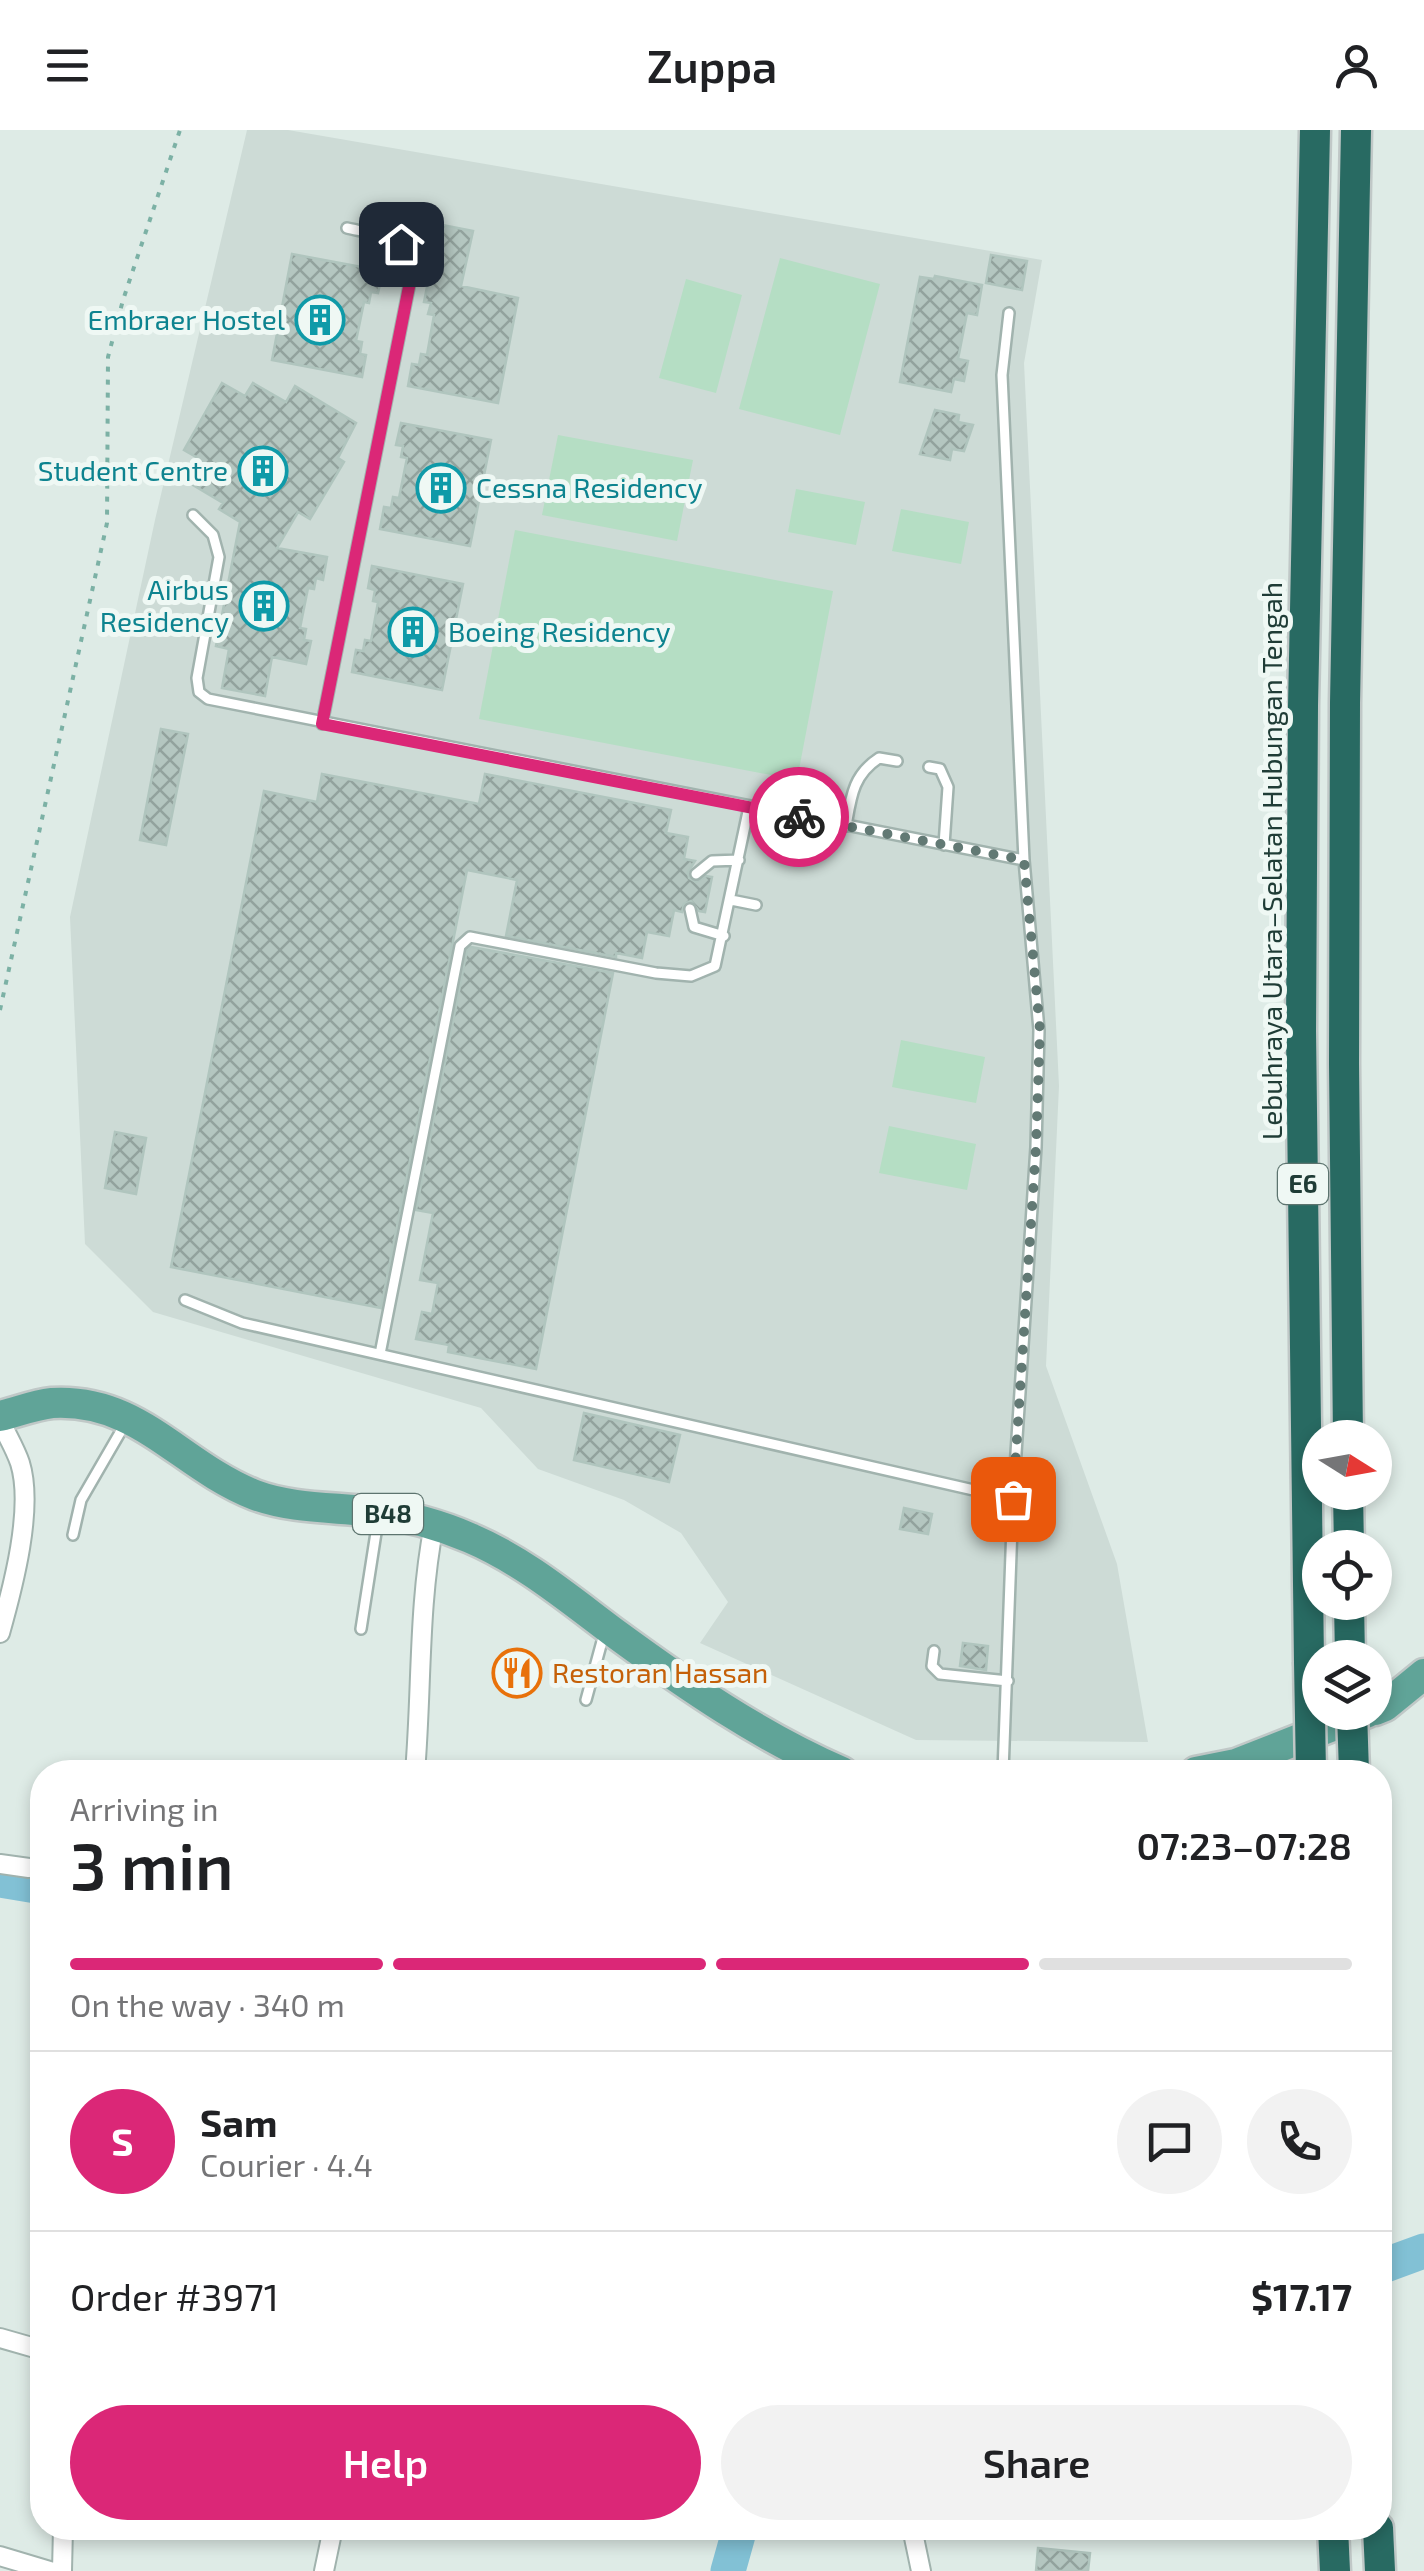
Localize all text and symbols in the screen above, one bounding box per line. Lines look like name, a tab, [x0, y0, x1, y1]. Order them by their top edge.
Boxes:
icon: menu	[40, 38, 95, 93]
text: Zuppa	[647, 38, 777, 92]
icon: person	[1329, 38, 1384, 93]
pin	[359, 202, 444, 287]
icon: home	[374, 217, 429, 272]
building icon: Embraer Hostel	[294, 294, 346, 346]
place label: Embraer Hostel	[87, 302, 286, 336]
building icon: Student Centre	[237, 445, 289, 497]
place label: Student Centre	[38, 453, 228, 487]
building icon: Cessna Residency	[415, 462, 467, 514]
place label: Cessna Residency	[476, 470, 703, 504]
place label: Airbus Residency	[100, 572, 229, 638]
building icon: Airbus Residency	[238, 580, 290, 632]
street label: Lebuhraya Utara–Selatan Hubungan Tengah	[1254, 582, 1288, 1140]
building icon: Boeing Residency	[387, 606, 439, 658]
place label: Boeing Residency	[448, 614, 671, 648]
courier	[749, 767, 849, 867]
icon: bike	[772, 790, 827, 845]
road number: E6	[1278, 1164, 1328, 1204]
north arrow	[1302, 1420, 1392, 1510]
map controls	[1302, 1420, 1392, 1730]
pin	[971, 1457, 1056, 1542]
icon: bag	[986, 1472, 1041, 1527]
road number: B48	[353, 1494, 423, 1534]
button: locate	[1302, 1530, 1392, 1620]
button: layers	[1302, 1640, 1392, 1730]
restaurant icon: Restoran Hassan	[491, 1647, 543, 1699]
place label: Restoran Hassan	[552, 1655, 768, 1689]
text: Arriving in	[70, 1789, 219, 1827]
text: 07:23–07:28	[1136, 1822, 1352, 1868]
text: 3 min	[70, 1825, 234, 1903]
text: On the way · 340 m	[70, 1985, 345, 2023]
button: chat	[1117, 2089, 1222, 2194]
button: phone	[1247, 2089, 1352, 2194]
text: Sam	[200, 2099, 277, 2145]
text: S	[111, 2118, 134, 2164]
text: Courier · 4.4	[200, 2145, 373, 2183]
text: Order #3971	[70, 2273, 279, 2319]
text: $17.17	[1251, 2273, 1352, 2319]
button: Help	[70, 2405, 701, 2520]
button: Share	[721, 2405, 1352, 2520]

